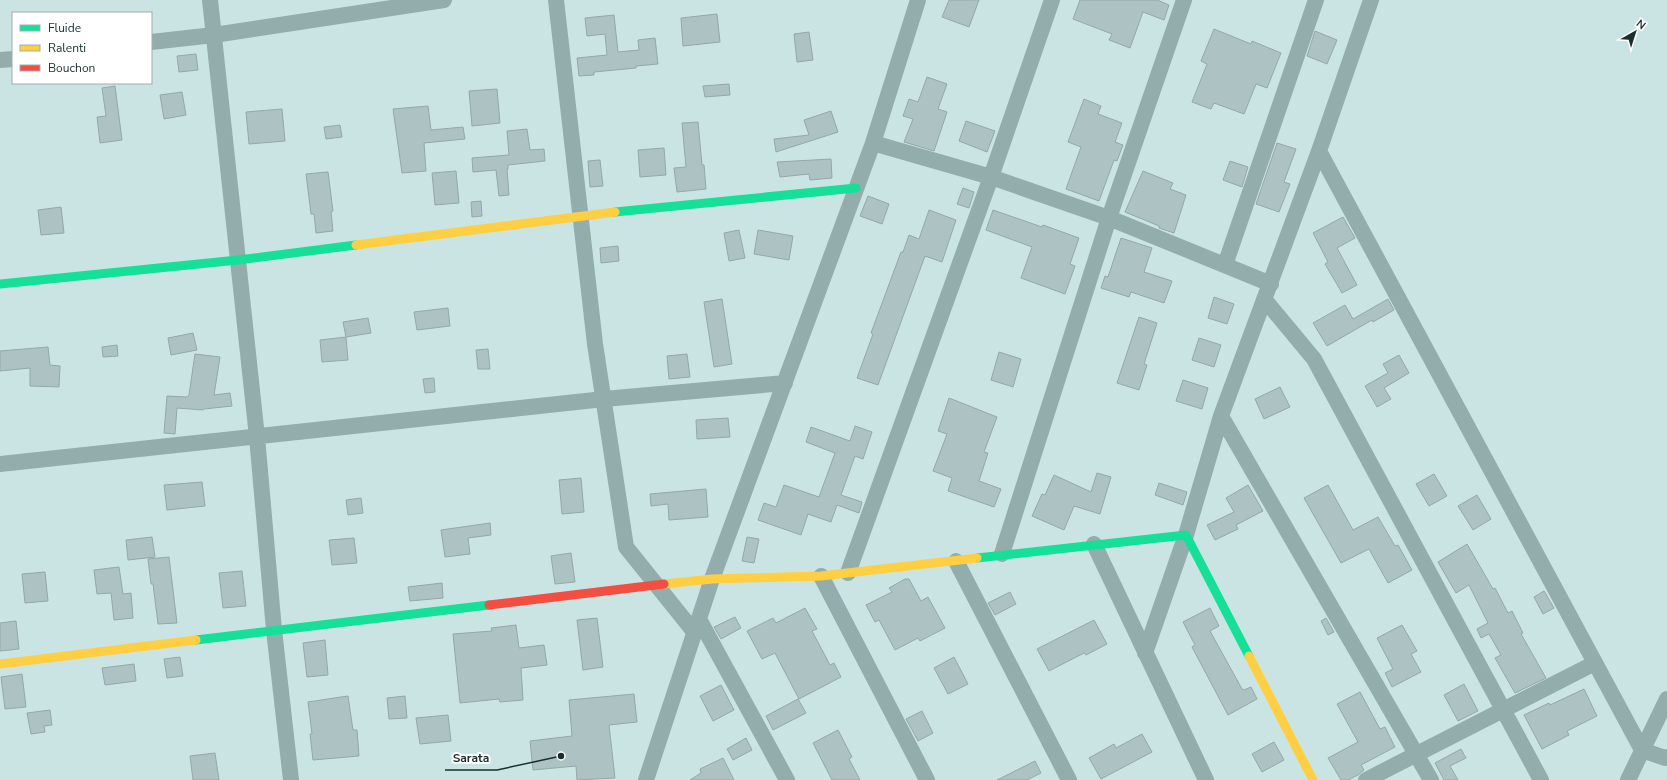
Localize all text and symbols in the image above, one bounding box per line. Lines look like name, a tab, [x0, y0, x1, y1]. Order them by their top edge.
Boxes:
legend	[12, 12, 152, 84]
north arrow	[1615, 12, 1655, 52]
text: N	[1633, 16, 1649, 33]
text: Fluide	[48, 20, 81, 36]
text: Ralenti	[48, 40, 86, 56]
text: Bouchon	[48, 60, 95, 76]
callout: Sarata	[445, 746, 497, 770]
text: Sarata	[453, 750, 489, 766]

